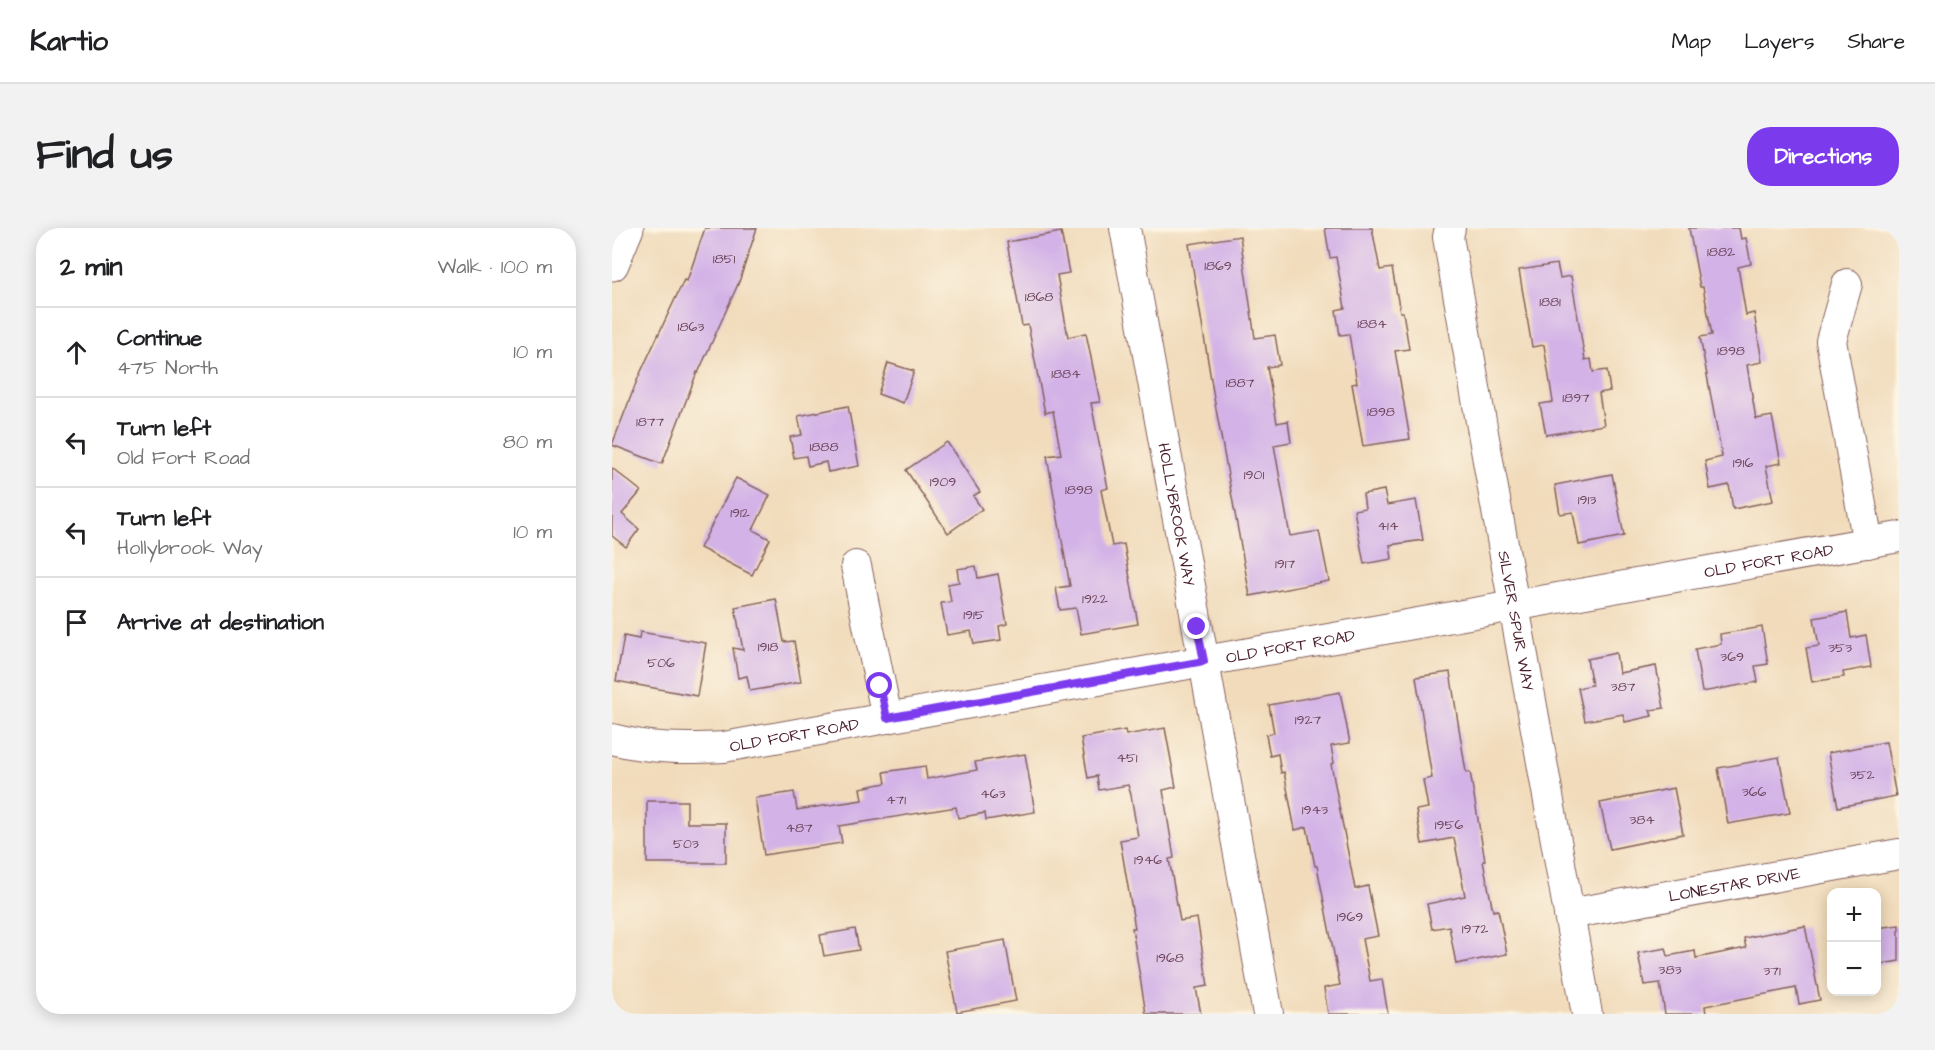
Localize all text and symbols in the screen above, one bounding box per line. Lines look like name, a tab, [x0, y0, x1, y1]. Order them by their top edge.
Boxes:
text: Kartio	[30, 22, 108, 61]
text: Map	[1671, 27, 1711, 56]
text: Layers	[1744, 27, 1814, 56]
text: Share	[1847, 27, 1905, 56]
text: Find us	[36, 127, 173, 185]
button: Directions	[1747, 127, 1899, 186]
house number: 1882	[1707, 242, 1735, 262]
text: 2 min	[60, 249, 122, 285]
house number: 1851	[713, 249, 735, 269]
text: Walk · 100 m	[437, 253, 552, 281]
house number: 1869	[1204, 256, 1232, 276]
house number: 1868	[1025, 287, 1053, 307]
house number: 1881	[1539, 292, 1561, 312]
house number: 1884	[1357, 314, 1387, 334]
house number: 1863	[678, 317, 704, 337]
text: Continue	[117, 323, 202, 354]
icon: ahead	[60, 336, 93, 369]
text: 10 m	[513, 338, 552, 366]
house number: 1898	[1717, 341, 1745, 361]
text: 475 North	[117, 354, 218, 382]
house number: 1884	[1051, 364, 1081, 384]
house number: 1887	[1226, 373, 1255, 393]
house number: 1897	[1562, 388, 1590, 408]
house number: 1898	[1367, 402, 1395, 422]
house number: 1877	[636, 412, 664, 432]
text: Turn left	[117, 413, 211, 444]
icon: left	[60, 426, 93, 459]
text: 80 m	[503, 428, 552, 456]
house number: 1888	[809, 437, 839, 457]
street label: HOLLYBROOK WAY	[1152, 441, 1200, 588]
text: Old Fort Road	[117, 444, 250, 472]
house number: 1916	[1733, 453, 1753, 473]
house number: 1901	[1244, 465, 1264, 485]
house number: 1909	[930, 472, 956, 492]
house number: 1898	[1065, 480, 1093, 500]
house number: 1913	[1578, 490, 1596, 510]
text: Turn left	[117, 503, 211, 534]
house number: 1912	[730, 503, 750, 523]
icon: left	[60, 516, 93, 549]
house number: 414	[1378, 516, 1399, 536]
text: 10 m	[513, 518, 552, 546]
text: Hollybrook Way	[117, 534, 263, 562]
street label: OLD FORT ROAD	[1703, 539, 1835, 584]
street label: SILVER SPUR WAY	[1492, 549, 1539, 693]
house number: 1917	[1275, 554, 1295, 574]
house number: 1922	[1082, 589, 1108, 609]
house number: 1915	[963, 605, 985, 625]
icon: arrive	[60, 606, 93, 639]
text: Arrive at destination	[117, 607, 324, 638]
route end	[1183, 613, 1209, 639]
street label: OLD FORT ROAD	[1224, 624, 1357, 669]
house number: 1918	[758, 637, 778, 657]
house number: 353	[1828, 638, 1852, 658]
house number: 369	[1720, 647, 1744, 667]
house number: 506	[647, 653, 675, 673]
route start	[866, 672, 892, 698]
house number: 387	[1611, 677, 1636, 697]
house number: 1927	[1295, 710, 1322, 730]
street label: OLD FORT ROAD	[728, 713, 861, 758]
house number: 451	[1116, 748, 1138, 768]
house number: 352	[1849, 765, 1875, 785]
house number: 366	[1742, 782, 1767, 802]
house number: 463	[980, 784, 1006, 804]
house number: 471	[886, 790, 906, 810]
house number: 1943	[1302, 800, 1328, 820]
house number: 384	[1629, 810, 1655, 830]
house number: 1956	[1435, 815, 1463, 835]
house number: 487	[785, 818, 813, 838]
house number: 503	[673, 834, 699, 854]
house number: 1946	[1134, 850, 1162, 870]
street label: LONESTAR DRIVE	[1667, 862, 1803, 908]
map controls	[1827, 888, 1881, 996]
button: +	[1827, 888, 1881, 942]
house number: 1969	[1337, 907, 1363, 927]
house number: 1972	[1462, 919, 1488, 939]
button: −	[1827, 942, 1881, 996]
house number: 1968	[1156, 948, 1184, 968]
house number: 383	[1658, 960, 1682, 980]
house number: 371	[1763, 961, 1781, 981]

